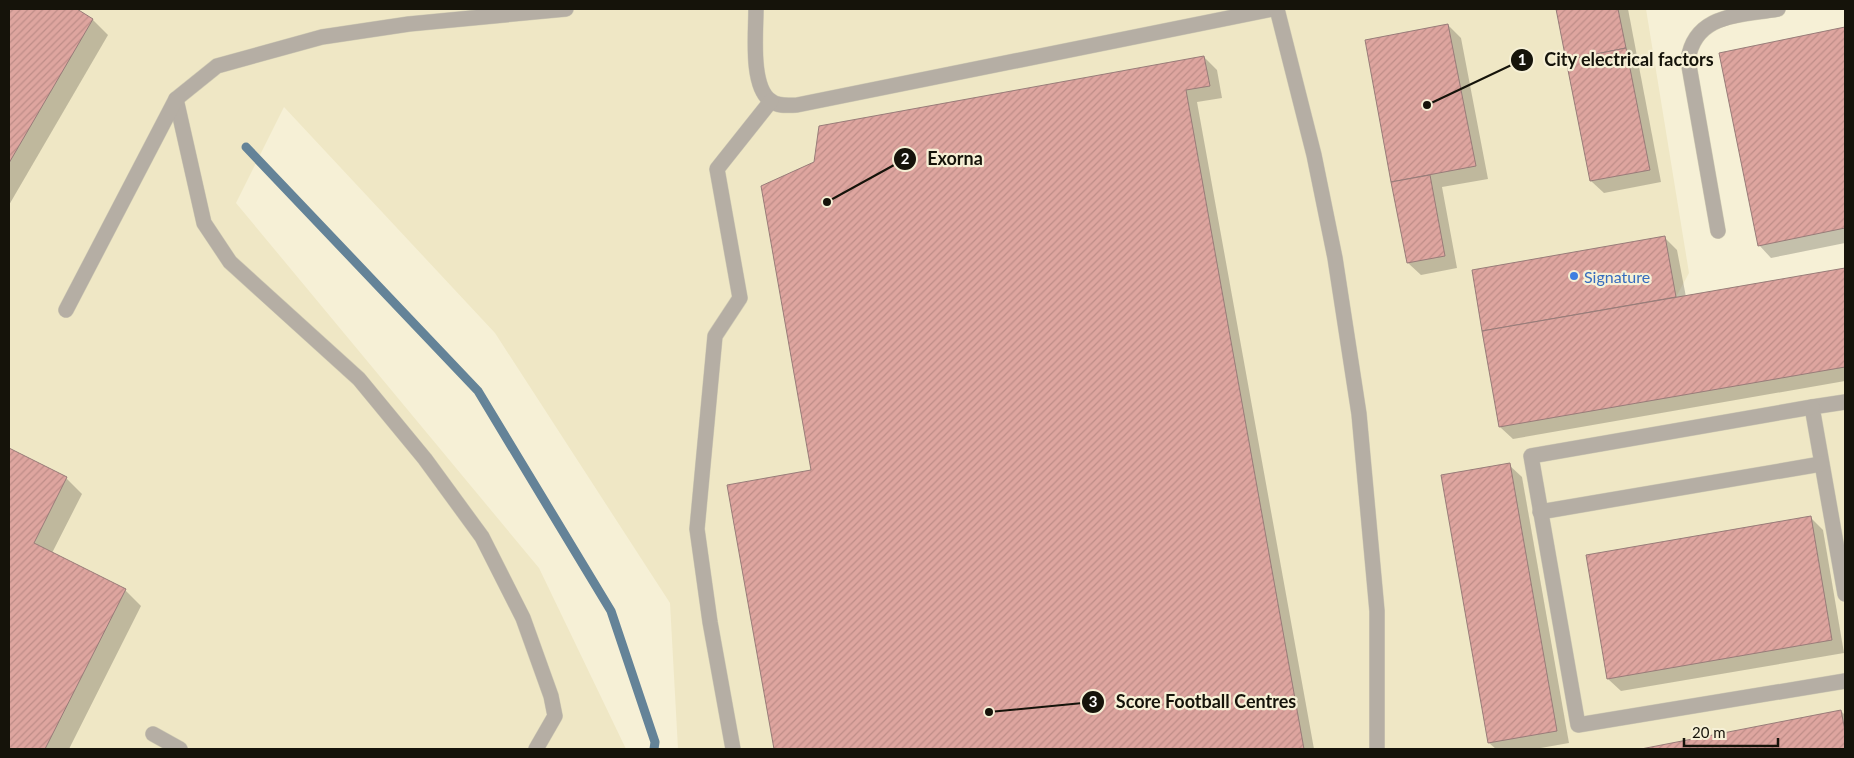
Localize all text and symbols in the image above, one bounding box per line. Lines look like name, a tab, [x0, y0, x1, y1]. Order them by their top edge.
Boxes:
callout: City electrical factors	[1509, 44, 1724, 77]
text: City electrical factors	[1544, 48, 1714, 70]
text: 1	[1518, 50, 1526, 68]
callout: Exorna	[893, 142, 993, 175]
text: Exorna	[927, 147, 983, 169]
text: 2	[901, 149, 910, 167]
place label: Signature	[1584, 267, 1650, 286]
marker: Signature	[1568, 270, 1580, 282]
callout: Score Football Centres	[1080, 685, 1306, 718]
text: Score Football Centres	[1116, 690, 1296, 712]
text: 3	[1089, 692, 1097, 710]
scale bar	[1684, 716, 1778, 748]
text: 20 m	[1692, 723, 1726, 741]

